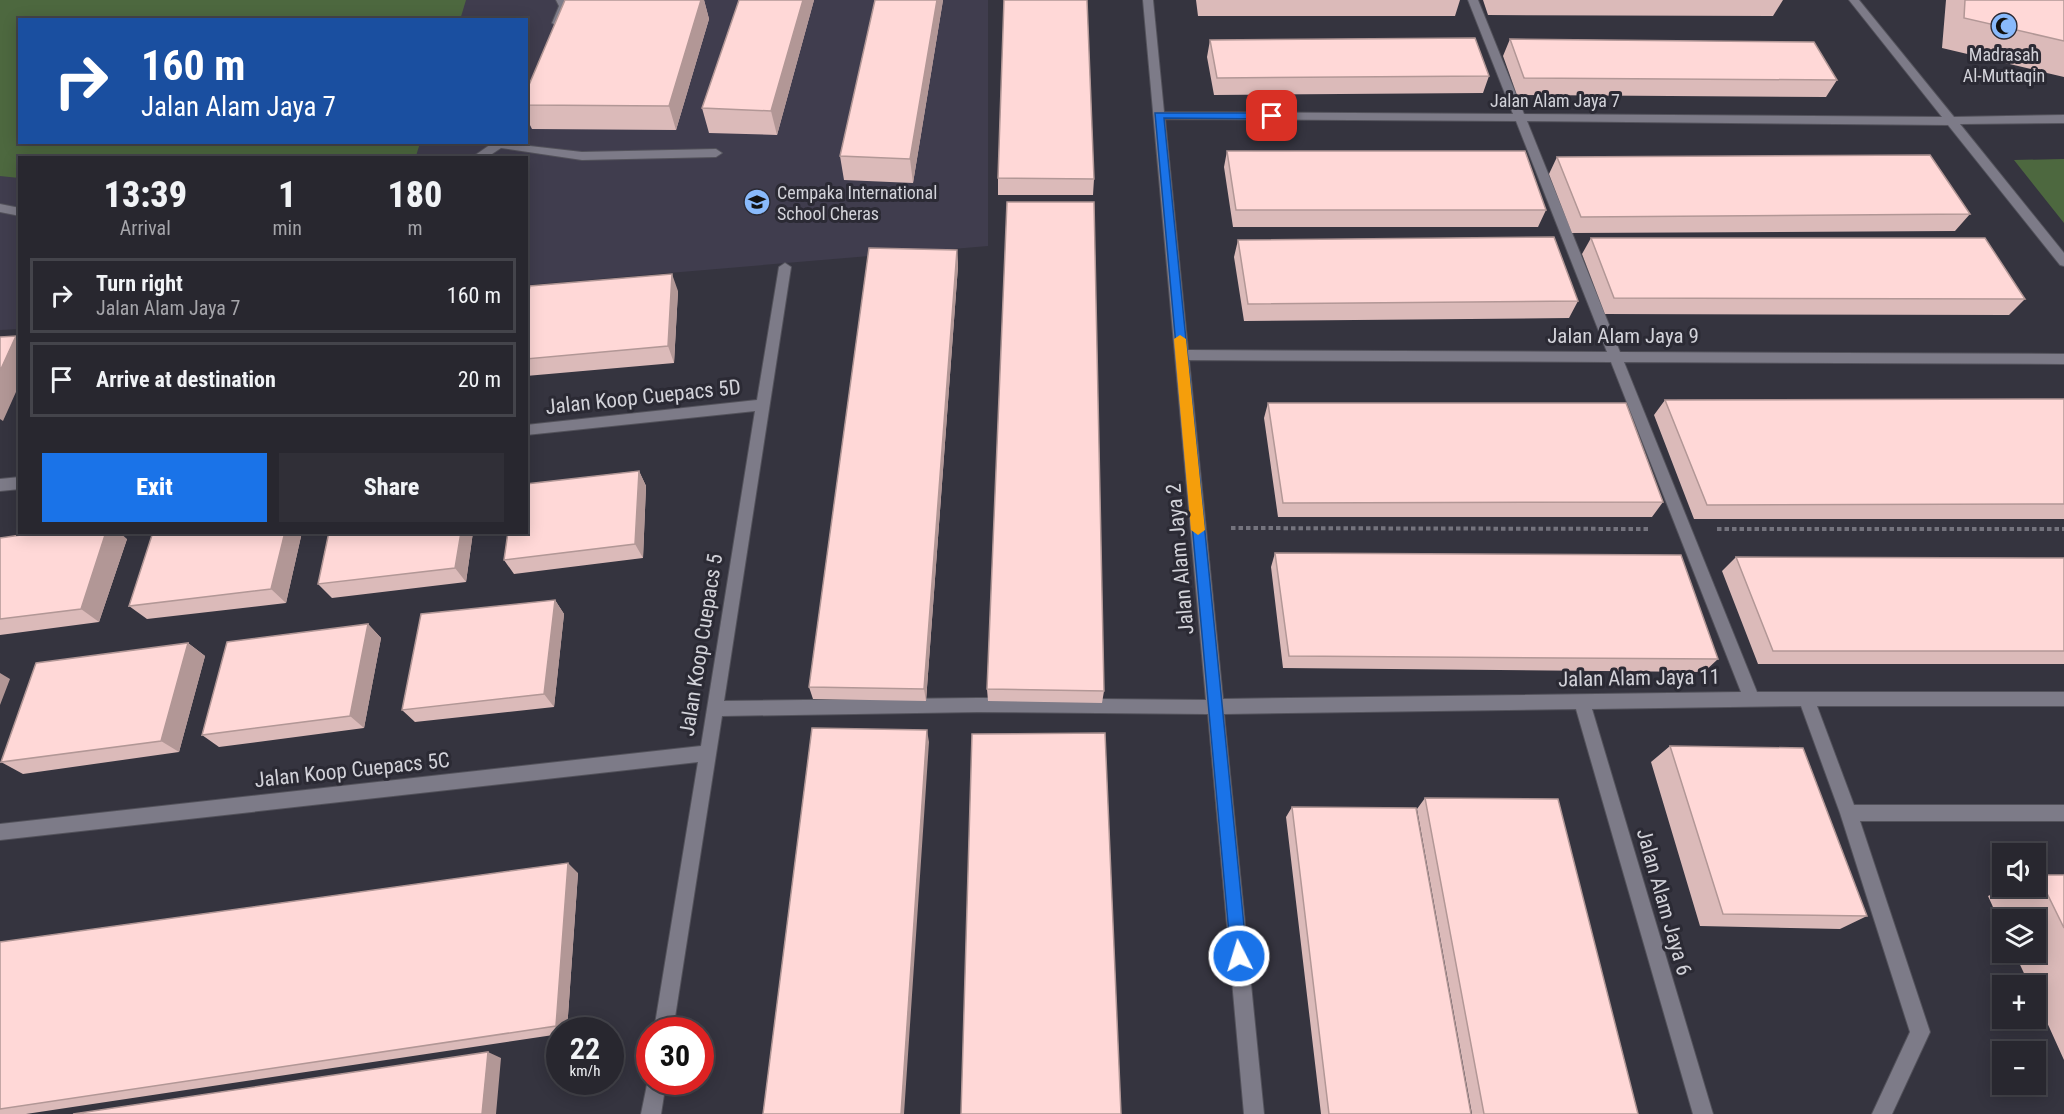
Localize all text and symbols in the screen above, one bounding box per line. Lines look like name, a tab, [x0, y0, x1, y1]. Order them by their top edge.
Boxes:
mosque icon: Madrasah Al-Muttaqin	[1989, 11, 2019, 41]
text: 160 m	[141, 41, 246, 90]
icon: right	[42, 42, 120, 120]
place label: Madrasah Al-Muttaqin	[1963, 44, 2045, 86]
pin	[1246, 90, 1297, 141]
street label: Jalan Alam Jaya 7	[1490, 90, 1620, 111]
text: Jalan Alam Jaya 7	[141, 91, 336, 123]
icon: arrive	[1255, 99, 1288, 132]
text: 13:39	[104, 174, 187, 216]
text: 1	[278, 174, 296, 216]
text: 180	[387, 174, 442, 216]
place label: Cempaka International School Cheras	[777, 182, 937, 224]
school or university icon: Cempaka International School Cheras	[742, 187, 772, 217]
text: Arrival	[120, 216, 171, 240]
text: min	[273, 216, 302, 240]
text: m	[407, 216, 422, 240]
text: Turn right	[96, 271, 183, 296]
icon: right	[45, 279, 78, 312]
text: 160 m	[447, 283, 501, 308]
text: Jalan Alam Jaya 7	[96, 296, 240, 320]
street label: Jalan Alam Jaya 9	[1547, 324, 1699, 348]
icon: arrive	[45, 363, 78, 396]
text: Arrive at destination	[96, 367, 276, 392]
text: 20 m	[458, 367, 501, 392]
street label: Jalan Koop Cuepacs 5D	[544, 375, 742, 419]
button: Exit	[42, 453, 267, 522]
button: Share	[279, 453, 504, 522]
street label: Jalan Alam Jaya 2	[1161, 482, 1199, 636]
street label: Jalan Koop Cuepacs 5	[675, 552, 727, 738]
street label: Jalan Alam Jaya 11	[1558, 665, 1720, 691]
street label: Jalan Koop Cuepacs 5C	[253, 748, 451, 792]
street label: Jalan Alam Jaya 6	[1632, 826, 1696, 978]
map controls	[1992, 843, 2046, 1095]
button: sound	[1992, 843, 2046, 897]
button: layers	[1992, 909, 2046, 963]
position arrow	[1207, 924, 1271, 988]
button: +	[1992, 975, 2046, 1029]
speed limit sign: 30	[636, 1017, 714, 1095]
text: 22	[570, 1031, 600, 1066]
button: −	[1992, 1041, 2046, 1095]
text: km/h	[570, 1062, 600, 1080]

